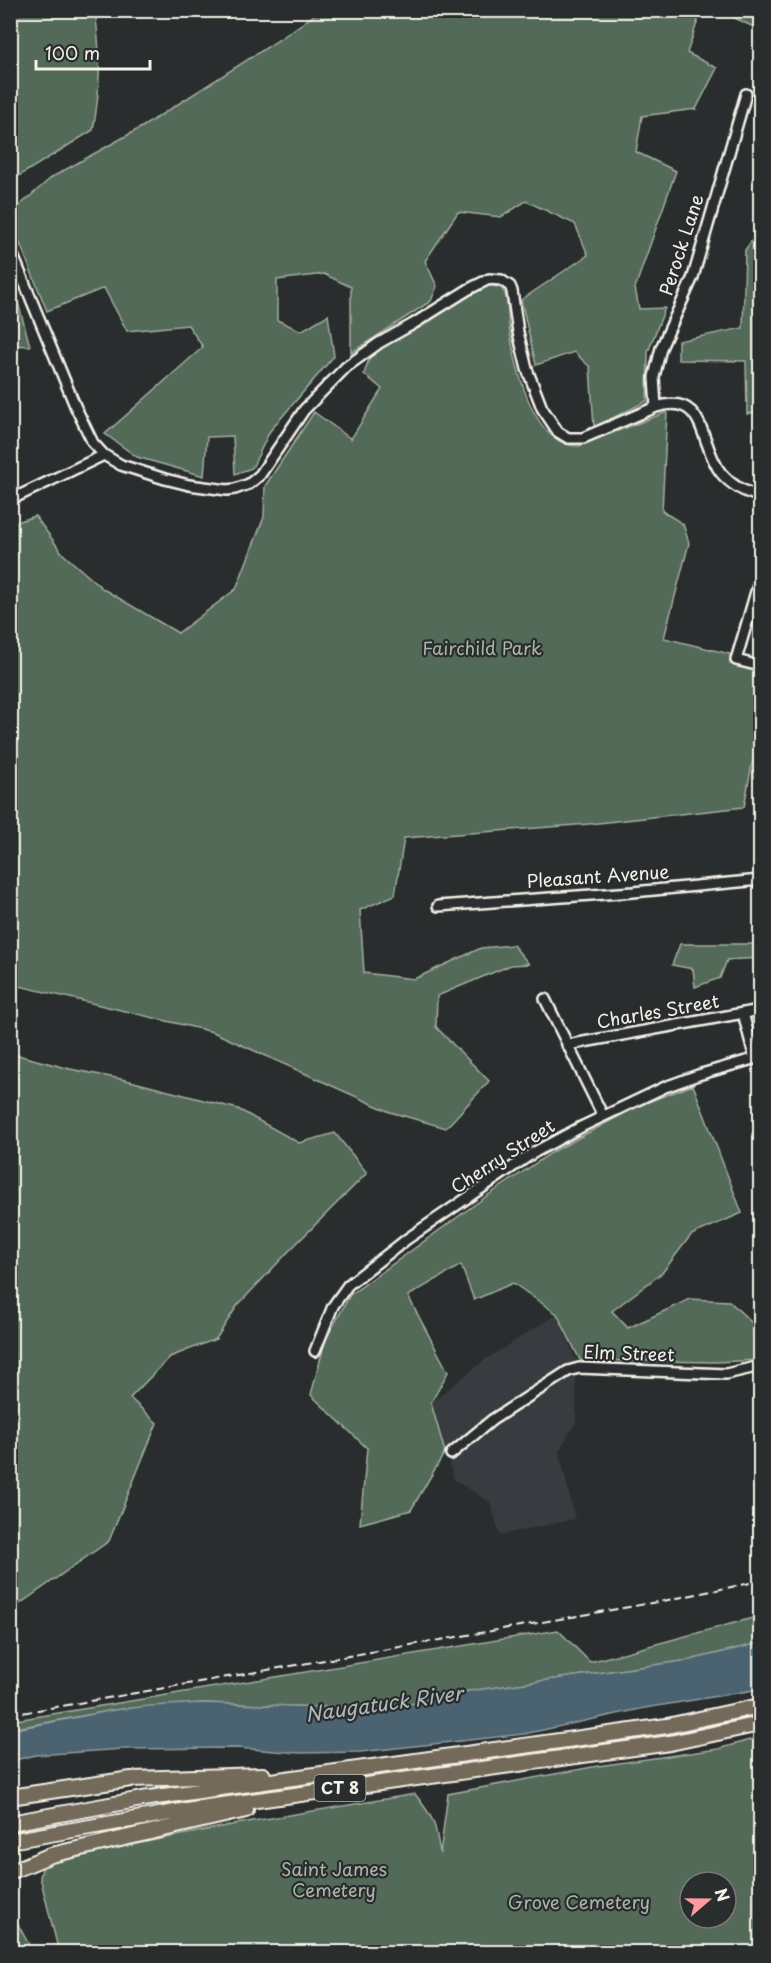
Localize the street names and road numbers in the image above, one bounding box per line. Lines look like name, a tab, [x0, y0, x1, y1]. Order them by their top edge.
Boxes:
street label: Perock Lane	[652, 190, 710, 299]
street label: Pleasant Avenue	[526, 857, 670, 894]
street label: Charles Street	[594, 986, 721, 1035]
street label: Cherry Street	[445, 1112, 560, 1200]
street label: Elm Street	[583, 1337, 675, 1368]
road number: CT 8	[314, 1775, 366, 1801]

